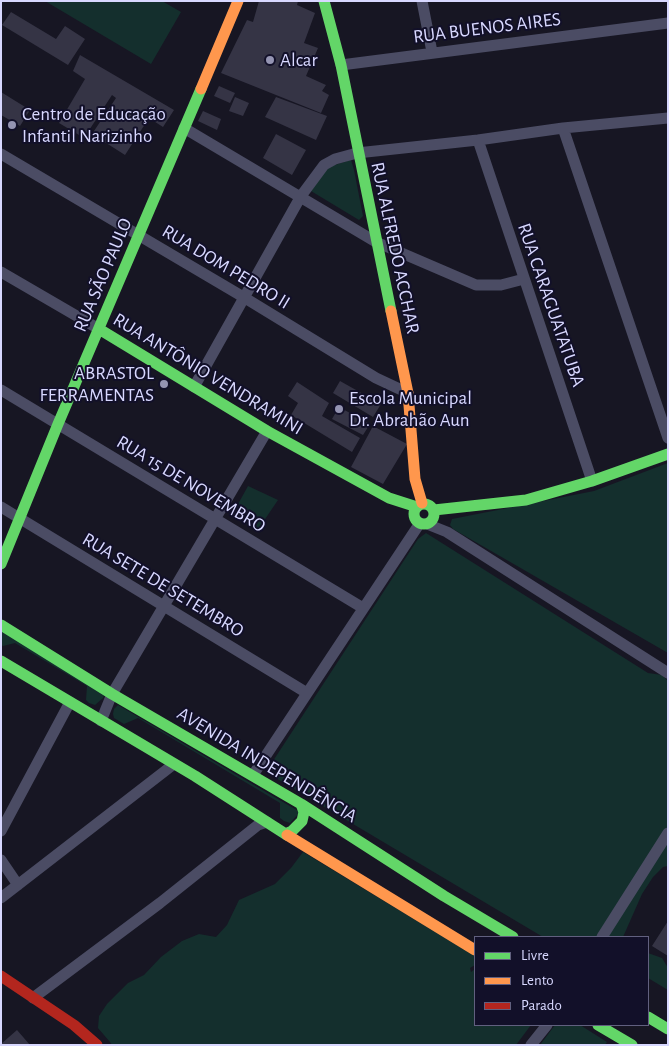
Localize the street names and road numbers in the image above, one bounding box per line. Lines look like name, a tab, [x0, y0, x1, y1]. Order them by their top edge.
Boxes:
street label: RUA BUENOS AIRES	[412, 8, 562, 48]
street label: RUA ALFREDO ACCHAR	[366, 160, 424, 336]
street label: RUA SÃO PAULO	[69, 215, 137, 335]
street label: RUA DOM PEDRO II	[158, 220, 294, 314]
street label: RUA CARAGUATATUBA	[512, 220, 590, 390]
street label: RUA ANTÔNIO VENDRAMINI	[109, 308, 307, 440]
street label: RUA 15 DE NOVEMBRO	[112, 430, 270, 538]
street label: RUA SETE DE SETEMBRO	[78, 528, 248, 642]
street label: AVENIDA INDEPENDÊNCIA	[173, 702, 361, 828]

